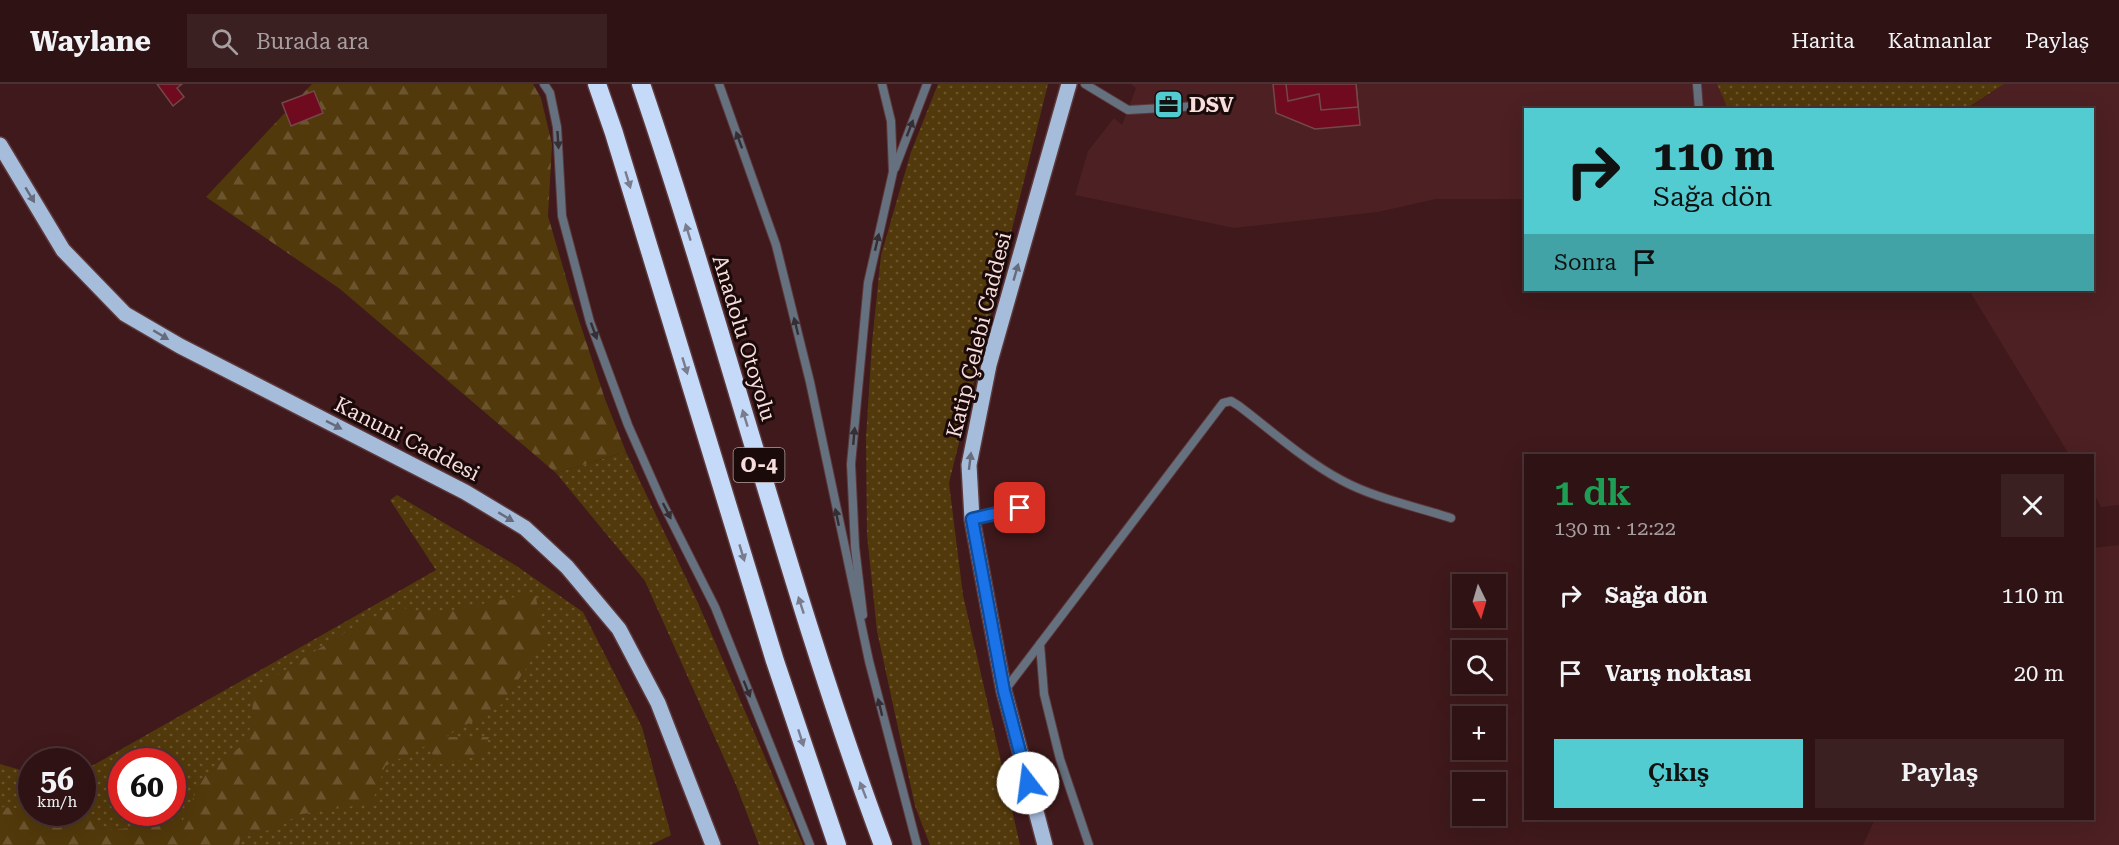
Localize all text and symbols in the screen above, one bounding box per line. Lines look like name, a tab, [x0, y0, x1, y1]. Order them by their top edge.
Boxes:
search box	[187, 14, 607, 68]
text: Waylane	[30, 25, 151, 58]
icon: search	[208, 25, 241, 58]
text: Burada ara	[256, 29, 369, 54]
text: Harita	[1792, 29, 1855, 53]
text: Katmanlar	[1888, 29, 1992, 53]
text: Paylaş	[2025, 29, 2089, 53]
office icon: DSV	[1152, 89, 1184, 121]
place label: DSV	[1189, 93, 1234, 117]
one-way arrow	[906, 119, 915, 137]
one-way arrow	[553, 131, 563, 150]
one-way arrow	[734, 131, 744, 149]
text: 110 m	[1653, 131, 1775, 180]
icon: right	[1554, 132, 1632, 210]
one-way arrow	[624, 171, 633, 189]
text: Sağa dön	[1653, 181, 1772, 213]
one-way arrow	[25, 187, 36, 203]
one-way arrow	[683, 223, 692, 241]
street label: Katip Çelebi Caddesi	[942, 229, 1016, 440]
one-way arrow	[873, 233, 882, 252]
icon: arrive	[1628, 246, 1661, 279]
text: Sonra	[1554, 250, 1616, 275]
street label: Anadolu Otoyolu	[707, 252, 781, 424]
one-way arrow	[1012, 263, 1021, 281]
one-way arrow	[791, 317, 801, 336]
one-way arrow	[589, 322, 599, 340]
one-way arrow	[153, 330, 169, 341]
one-way arrow	[681, 357, 690, 375]
street label: Kanuni Caddesi	[330, 392, 484, 486]
one-way arrow	[740, 409, 749, 427]
one-way arrow	[326, 420, 343, 430]
one-way arrow	[849, 426, 859, 445]
road number: O-4	[734, 448, 784, 482]
one-way arrow	[966, 451, 975, 470]
text: 1 dk	[1554, 472, 1631, 514]
button: close	[2001, 474, 2064, 537]
pin	[994, 482, 1045, 533]
icon: arrive	[1003, 491, 1036, 524]
one-way arrow	[662, 503, 672, 520]
one-way arrow	[832, 507, 841, 526]
one-way arrow	[498, 511, 514, 522]
text: 130 m · 12:22	[1554, 516, 1676, 540]
one-way arrow	[738, 544, 747, 562]
north arrow	[1452, 574, 1506, 628]
map controls	[1452, 574, 1506, 826]
icon: right	[1554, 579, 1587, 612]
text: Sağa dön	[1605, 583, 1707, 608]
text: 110 m	[2001, 583, 2064, 608]
one-way arrow	[796, 596, 805, 614]
button: search	[1452, 640, 1506, 694]
icon: arrive	[1554, 657, 1587, 690]
text: Varış noktası	[1605, 661, 1751, 686]
text: 20 m	[2014, 661, 2064, 686]
one-way arrow	[743, 680, 753, 698]
one-way arrow	[875, 698, 885, 716]
button: +	[1452, 706, 1506, 760]
one-way arrow	[797, 729, 806, 747]
button: Çıkış	[1554, 739, 1803, 808]
button: Paylaş	[1815, 739, 2064, 808]
speed limit sign: 60	[108, 748, 186, 826]
position arrow	[996, 751, 1060, 815]
text: 56	[40, 762, 74, 797]
button: −	[1452, 772, 1506, 826]
one-way arrow	[857, 781, 867, 799]
text: km/h	[37, 793, 77, 811]

